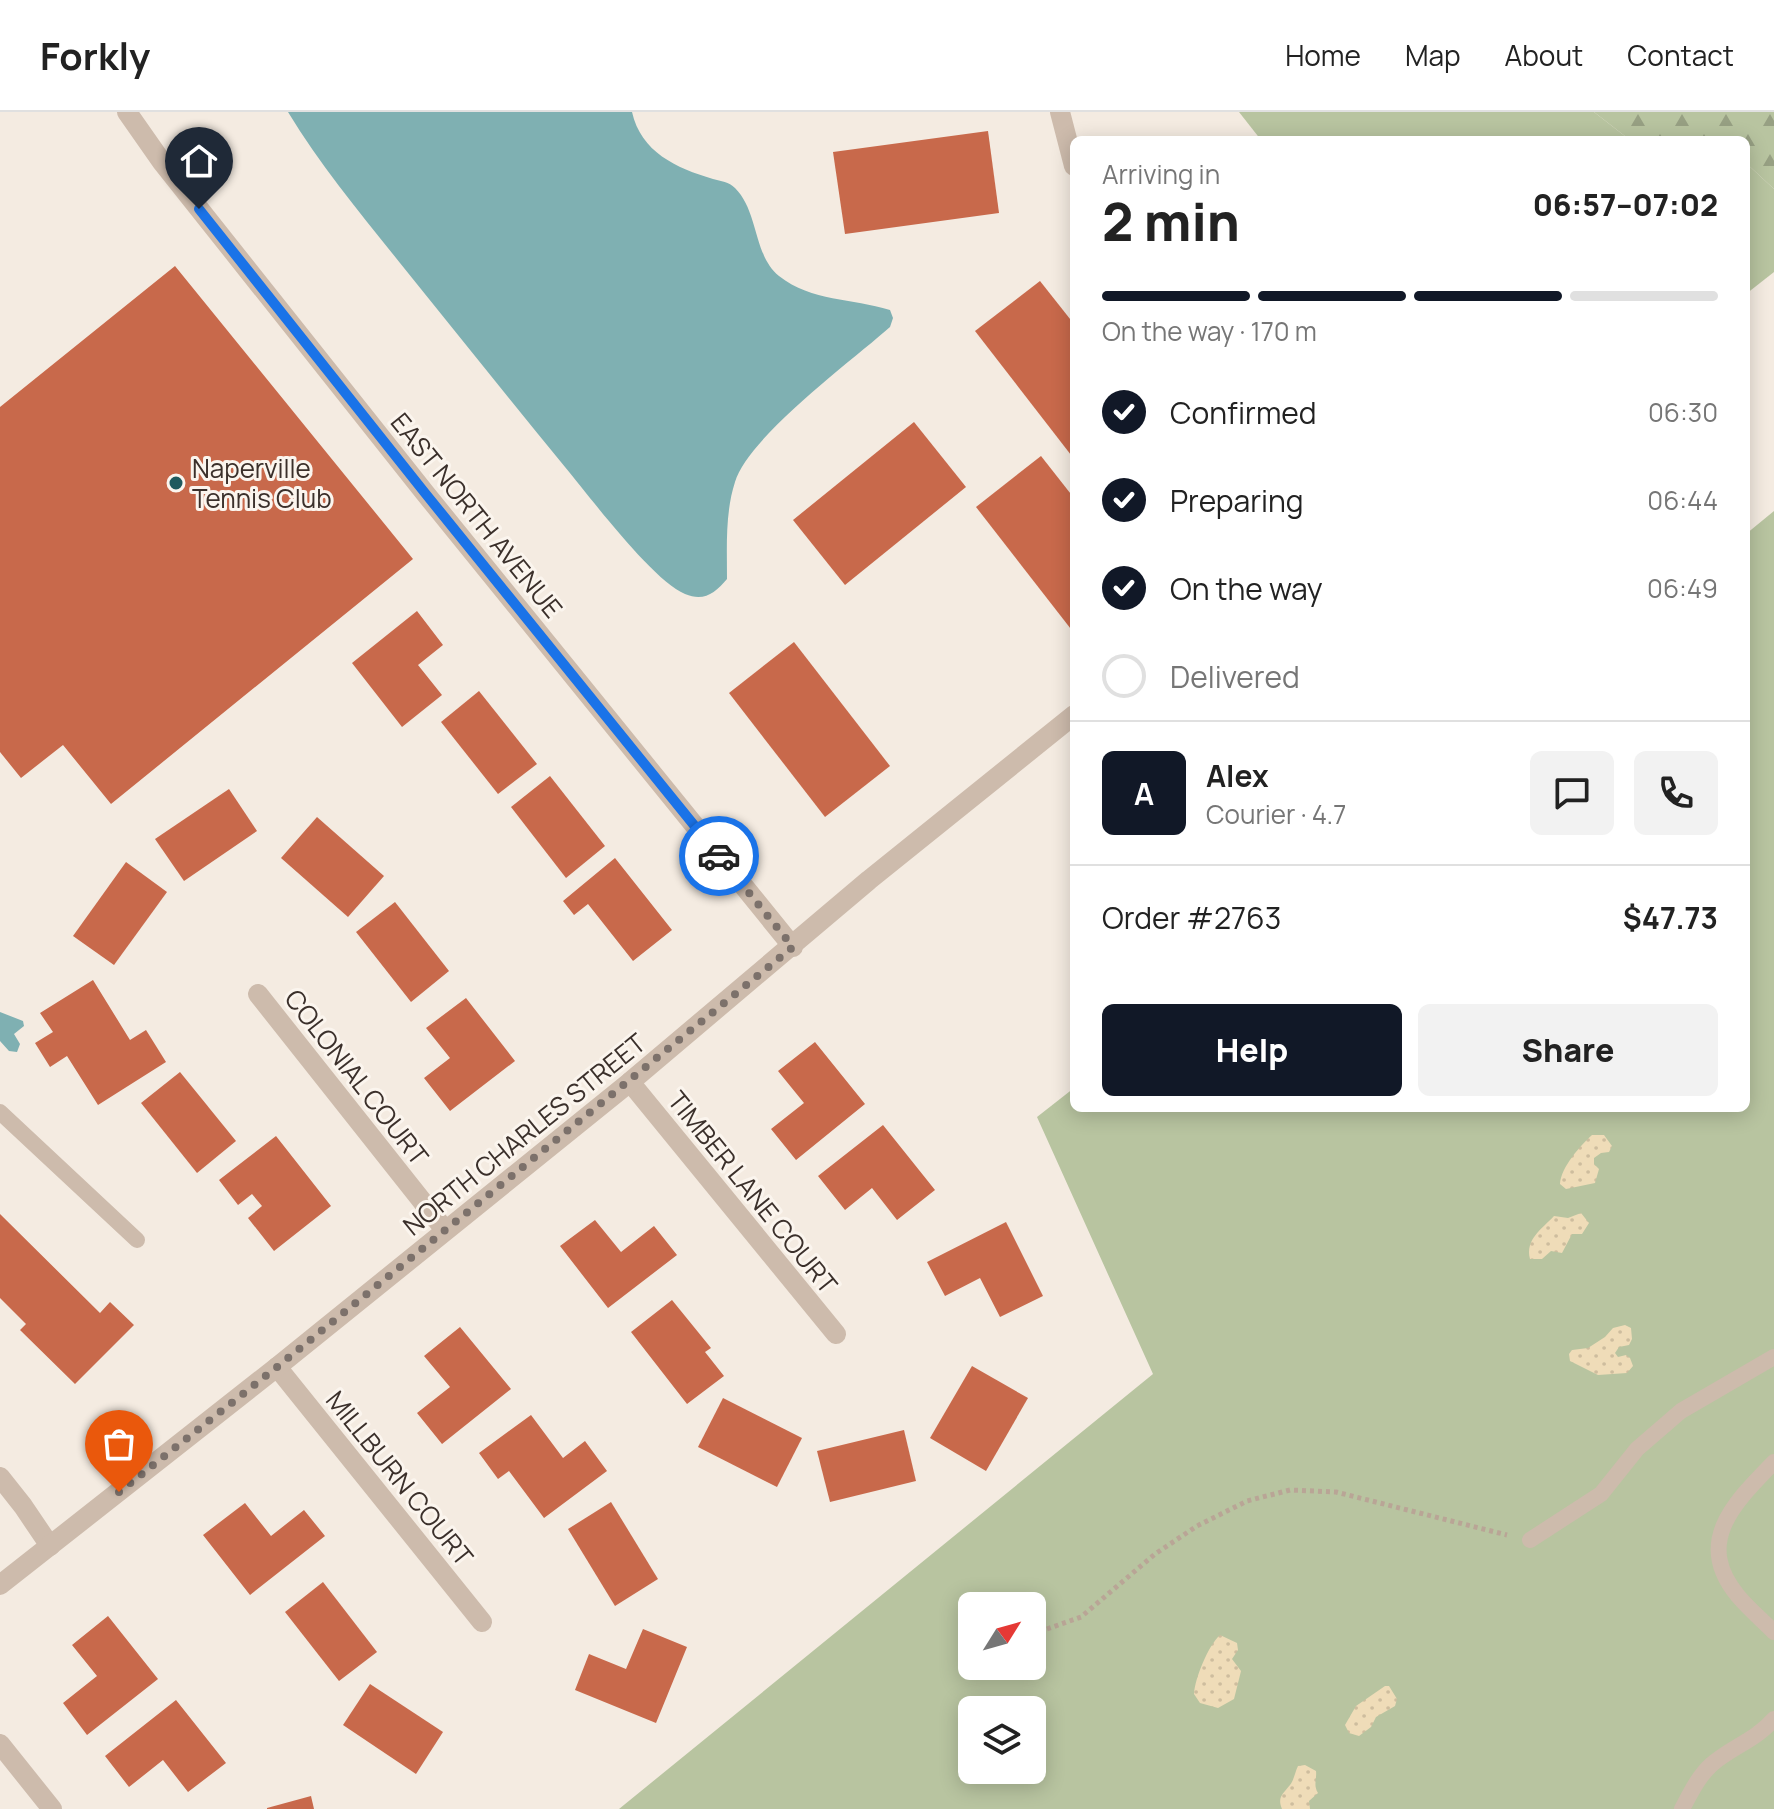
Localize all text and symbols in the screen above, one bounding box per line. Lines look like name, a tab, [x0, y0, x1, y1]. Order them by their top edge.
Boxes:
text: Forkly	[40, 29, 150, 81]
text: Home	[1285, 36, 1361, 74]
text: Map	[1405, 36, 1461, 74]
text: About	[1505, 36, 1583, 74]
text: Contact	[1627, 36, 1734, 74]
pin	[165, 127, 233, 209]
icon: home	[177, 139, 221, 183]
text: Arriving in	[1102, 156, 1220, 192]
text: 06:57–07:02	[1533, 184, 1718, 225]
text: 2 min	[1102, 186, 1240, 257]
text: On the way · 170 m	[1102, 313, 1317, 349]
icon: check	[1102, 390, 1146, 434]
text: Confirmed	[1170, 392, 1317, 433]
text: 06:30	[1648, 394, 1718, 430]
street label: EAST NORTH AVENUE	[383, 405, 571, 625]
place label: Naperville Tennis Club	[192, 450, 332, 516]
marker: Naperville Tennis Club	[167, 474, 185, 492]
icon: check	[1102, 478, 1146, 522]
text: Preparing	[1170, 480, 1304, 521]
text: 06:44	[1647, 482, 1718, 518]
icon: check	[1102, 566, 1146, 610]
text: On the way	[1170, 568, 1323, 609]
text: 06:49	[1647, 570, 1718, 606]
text: Delivered	[1170, 656, 1300, 697]
button: chat	[1530, 751, 1614, 835]
button: phone	[1634, 751, 1718, 835]
text: Alex	[1206, 755, 1269, 796]
text: A	[1134, 773, 1154, 814]
text: Courier · 4.7	[1206, 796, 1346, 832]
courier	[679, 816, 759, 896]
icon: car	[697, 834, 741, 878]
text: Order #2763	[1102, 897, 1281, 938]
text: $47.73	[1623, 897, 1718, 938]
street label: COLONIAL COURT	[277, 982, 437, 1173]
button: Help	[1102, 1004, 1402, 1096]
button: Share	[1418, 1004, 1718, 1096]
street label: NORTH CHARLES STREET	[395, 1025, 653, 1243]
street label: TIMBER LANE COURT	[660, 1083, 846, 1301]
street label: MILLBURN COURT	[318, 1383, 482, 1573]
pin	[85, 1410, 153, 1492]
icon: bag	[97, 1422, 141, 1466]
north arrow	[958, 1592, 1046, 1680]
map controls	[958, 1592, 1046, 1784]
button: layers	[958, 1696, 1046, 1784]

